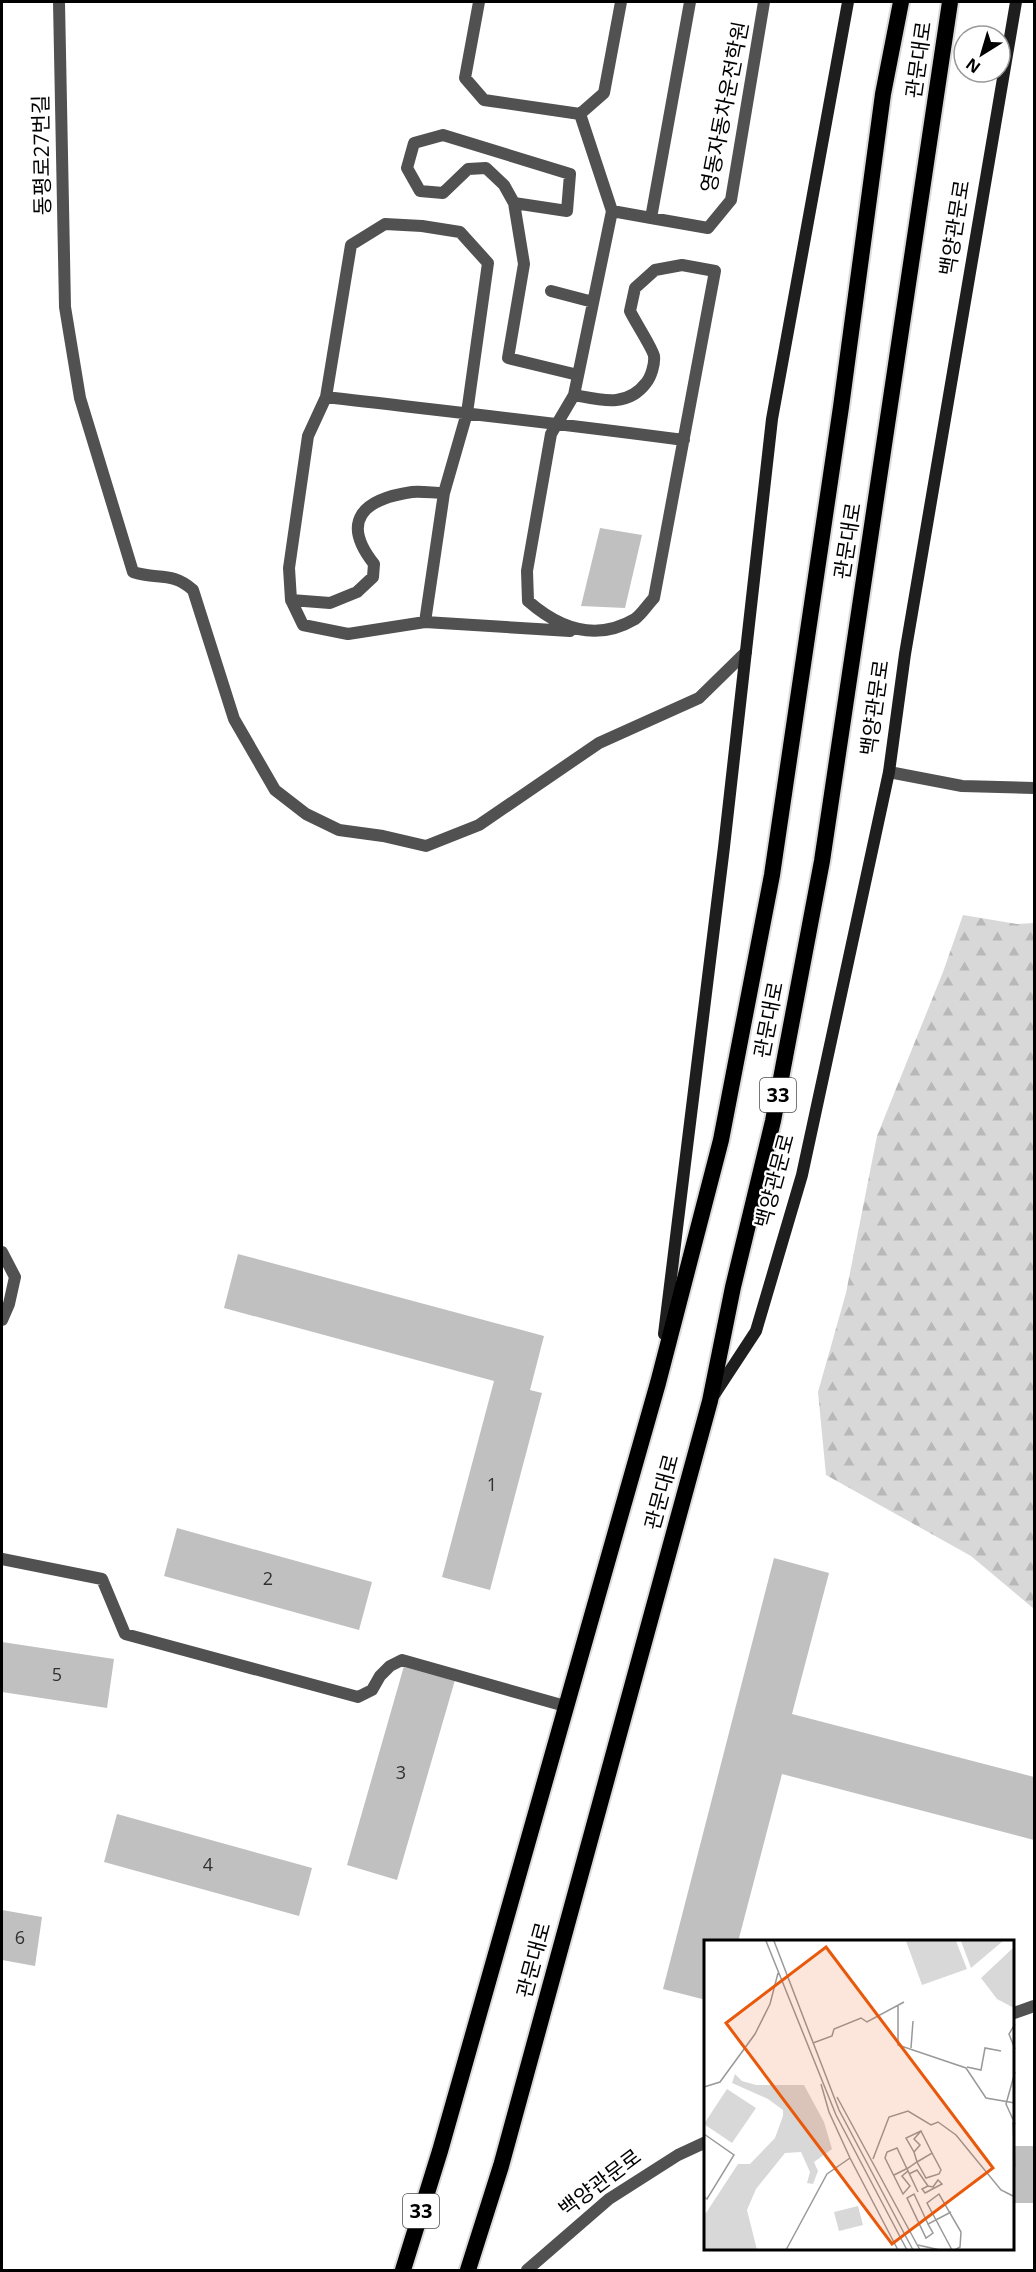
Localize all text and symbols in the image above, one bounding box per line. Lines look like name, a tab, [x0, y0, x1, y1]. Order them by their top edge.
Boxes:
street label: 영동자동차운전학원	[694, 19, 754, 195]
street label: 관문대로	[899, 20, 937, 100]
north arrow	[952, 24, 1012, 84]
text: N	[961, 53, 985, 79]
street label: 동평로27번길	[26, 94, 56, 216]
street label: 백양관문로	[933, 178, 975, 278]
street label: 관문대로	[827, 500, 867, 581]
street label: 백양관문로	[853, 658, 895, 758]
street label: 관문대로	[747, 979, 789, 1060]
road number: 33	[760, 1078, 796, 1112]
street label: 백양관문로	[748, 1130, 800, 1231]
street label: 관문대로	[638, 1451, 685, 1533]
house number: 1	[487, 1472, 497, 1496]
house number: 2	[263, 1566, 273, 1590]
house number: 5	[52, 1662, 62, 1686]
house number: 3	[396, 1760, 406, 1784]
house number: 4	[203, 1852, 213, 1876]
street label: 관문대로	[510, 1919, 557, 2001]
house number: 6	[15, 1925, 25, 1949]
inset map	[704, 1940, 1015, 2251]
street label: 백양관문로	[552, 2142, 646, 2222]
road number: 33	[403, 2194, 439, 2228]

